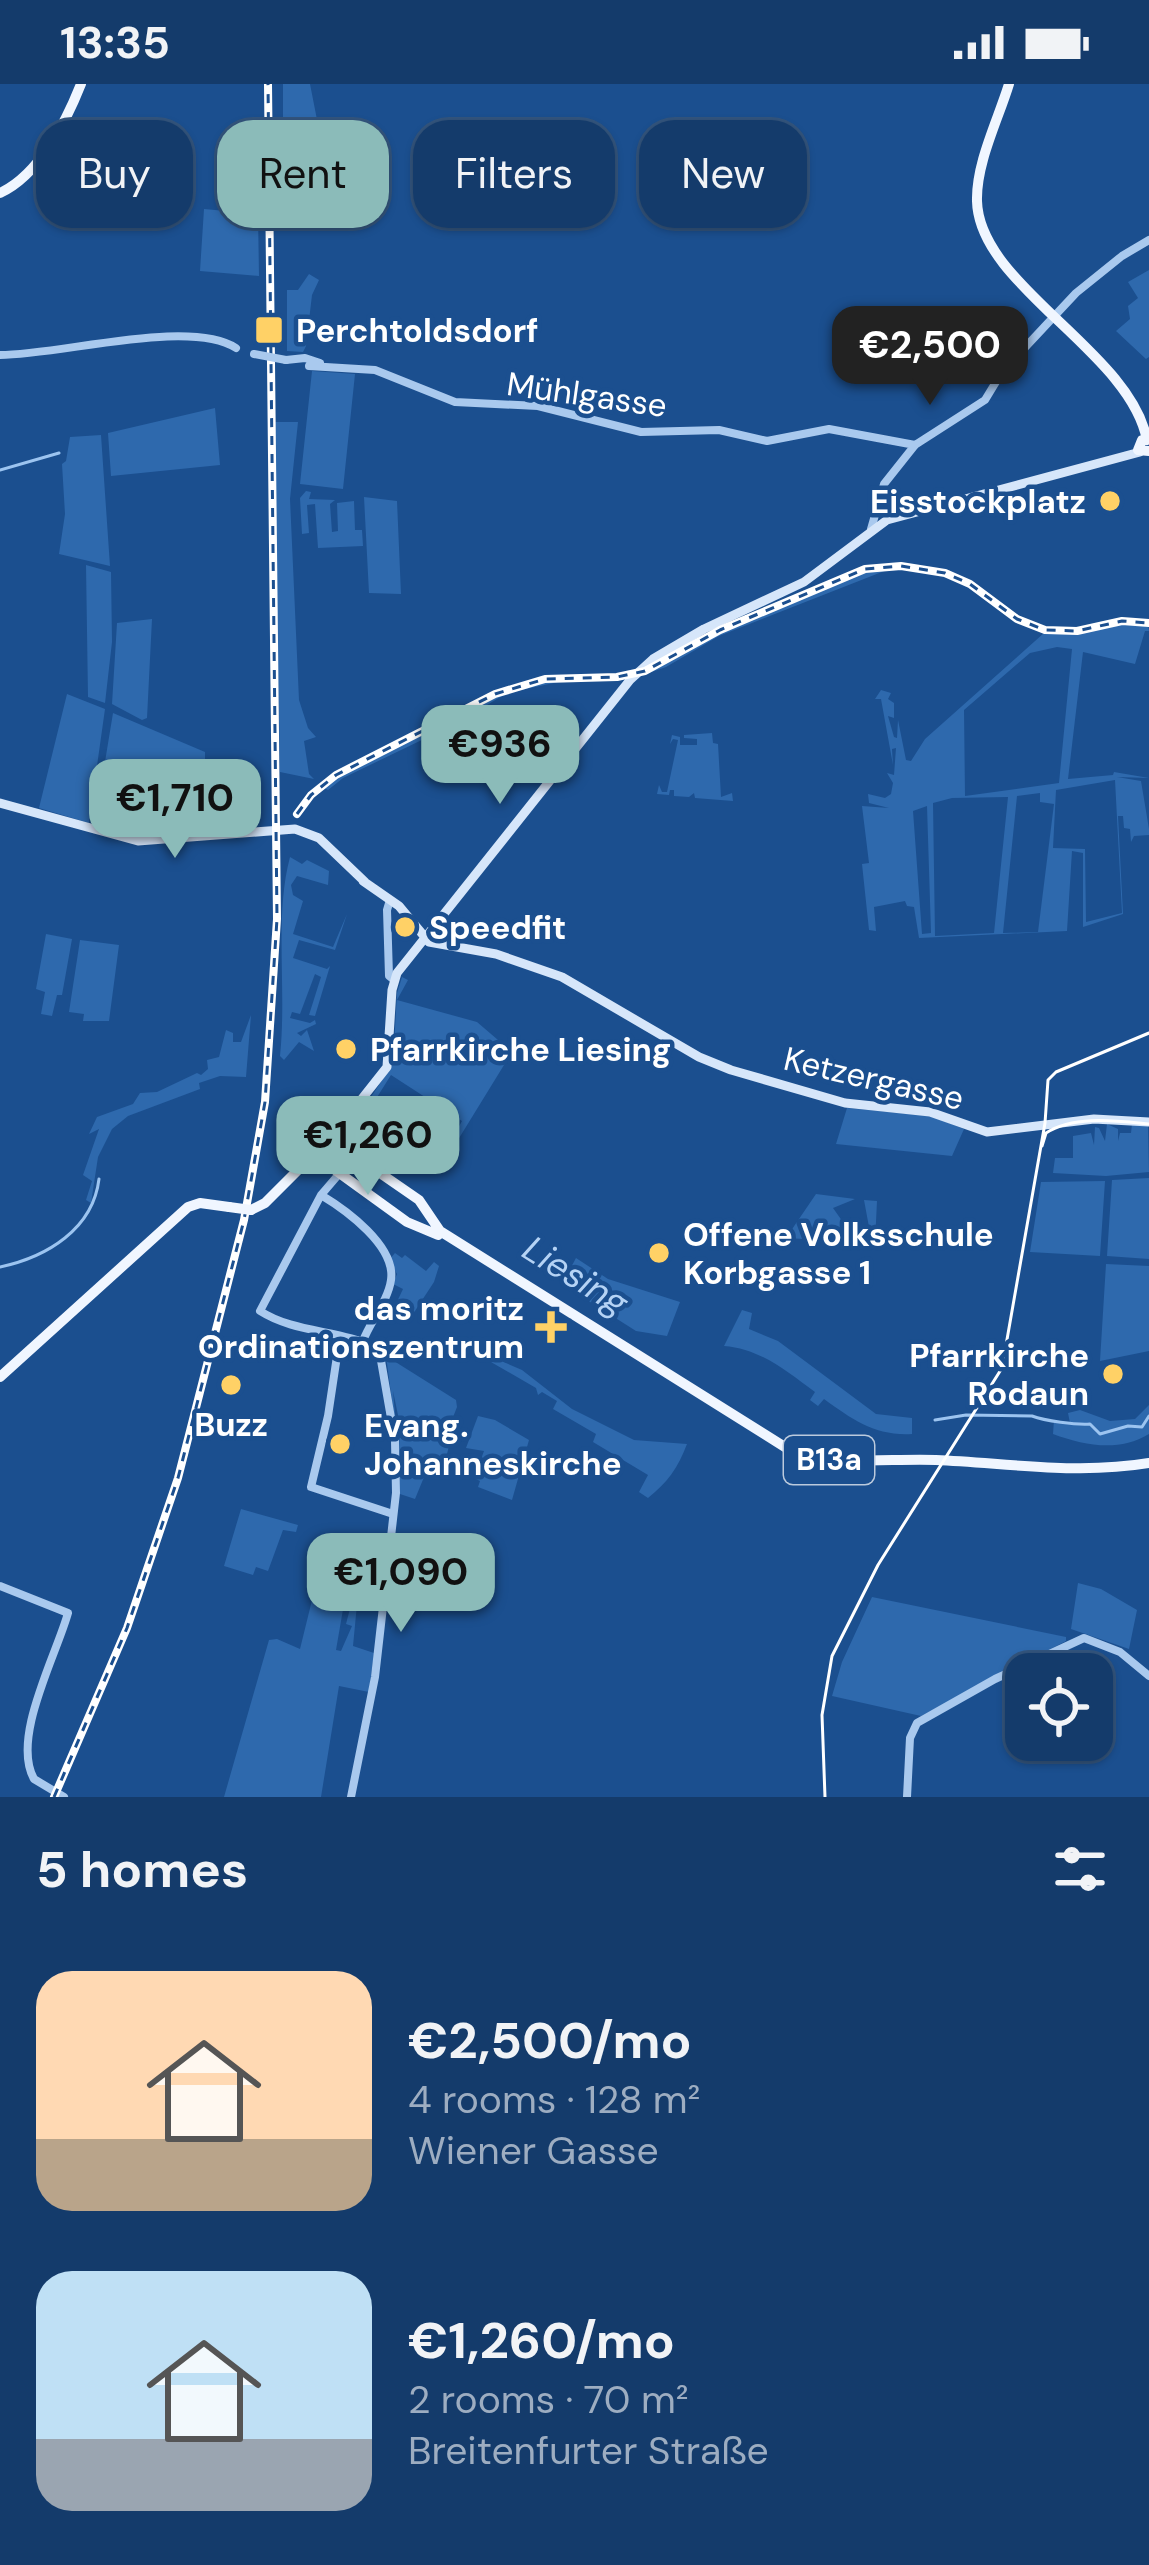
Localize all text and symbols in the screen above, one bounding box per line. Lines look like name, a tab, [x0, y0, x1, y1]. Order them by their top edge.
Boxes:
text: 13:35	[60, 13, 170, 72]
chip: Buy	[36, 120, 193, 228]
chip: Rent	[217, 120, 389, 228]
chip: Filters	[413, 120, 615, 228]
chip: New	[639, 120, 807, 228]
pin: €2,500	[832, 306, 1028, 408]
place label: Perchtoldsdorf	[296, 309, 538, 352]
marker: Perchtoldsdorf	[253, 314, 285, 346]
text: €2,500	[859, 319, 1001, 370]
street label: Mühlgasse	[504, 362, 670, 427]
place label: Eisstockplatz	[870, 480, 1086, 523]
marker: Eisstockplatz	[1097, 488, 1123, 514]
pin: €936	[429, 705, 571, 807]
text: €936	[448, 718, 552, 769]
pin: €1,710	[77, 759, 273, 861]
text: €1,710	[116, 772, 234, 823]
place label: Speedfit	[429, 906, 566, 949]
marker: Speedfit	[392, 914, 418, 940]
place label: Pfarrkirche Liesing	[370, 1028, 672, 1071]
marker: Pfarrkirche Liesing	[333, 1036, 359, 1062]
street label: Ketzergasse	[780, 1037, 968, 1120]
pin: €1,260	[270, 1096, 466, 1198]
text: €1,260	[303, 1109, 433, 1160]
place label: Offene Volksschule Korbgasse 1	[683, 1213, 994, 1294]
water label: Liesing	[514, 1225, 638, 1327]
marker: Offene Volksschule Korbgasse 1	[646, 1240, 672, 1266]
place label: das moritz Ordinationszentrum	[198, 1287, 524, 1368]
marker: das moritz Ordinationszentrum	[535, 1311, 567, 1343]
place label: Pfarrkirche Rodaun	[909, 1334, 1089, 1415]
marker: Pfarrkirche Rodaun	[1100, 1361, 1126, 1387]
marker: Buzz	[218, 1372, 244, 1398]
place label: Buzz	[194, 1403, 268, 1446]
place label: Evang. Johanneskirche	[364, 1404, 622, 1485]
marker: Evang. Johanneskirche	[327, 1431, 353, 1457]
road number: B13a	[784, 1436, 874, 1484]
pin: €1,090	[303, 1533, 499, 1635]
text: €1,090	[334, 1546, 468, 1597]
map controls	[1005, 1653, 1113, 1761]
button: locate	[1005, 1653, 1113, 1761]
text: 5 homes	[36, 1836, 248, 1903]
icon: filters	[1047, 1836, 1113, 1902]
text: €2,500/mo	[408, 2007, 692, 2074]
icon: home	[132, 2019, 276, 2163]
text: 4 rooms · 128 m²	[408, 2074, 700, 2125]
text: Wiener Gasse	[408, 2125, 659, 2176]
text: €1,260/mo	[408, 2307, 675, 2374]
icon: home	[132, 2319, 276, 2463]
text: 2 rooms · 70 m²	[408, 2374, 689, 2425]
text: Breitenfurter Straße	[408, 2425, 769, 2476]

